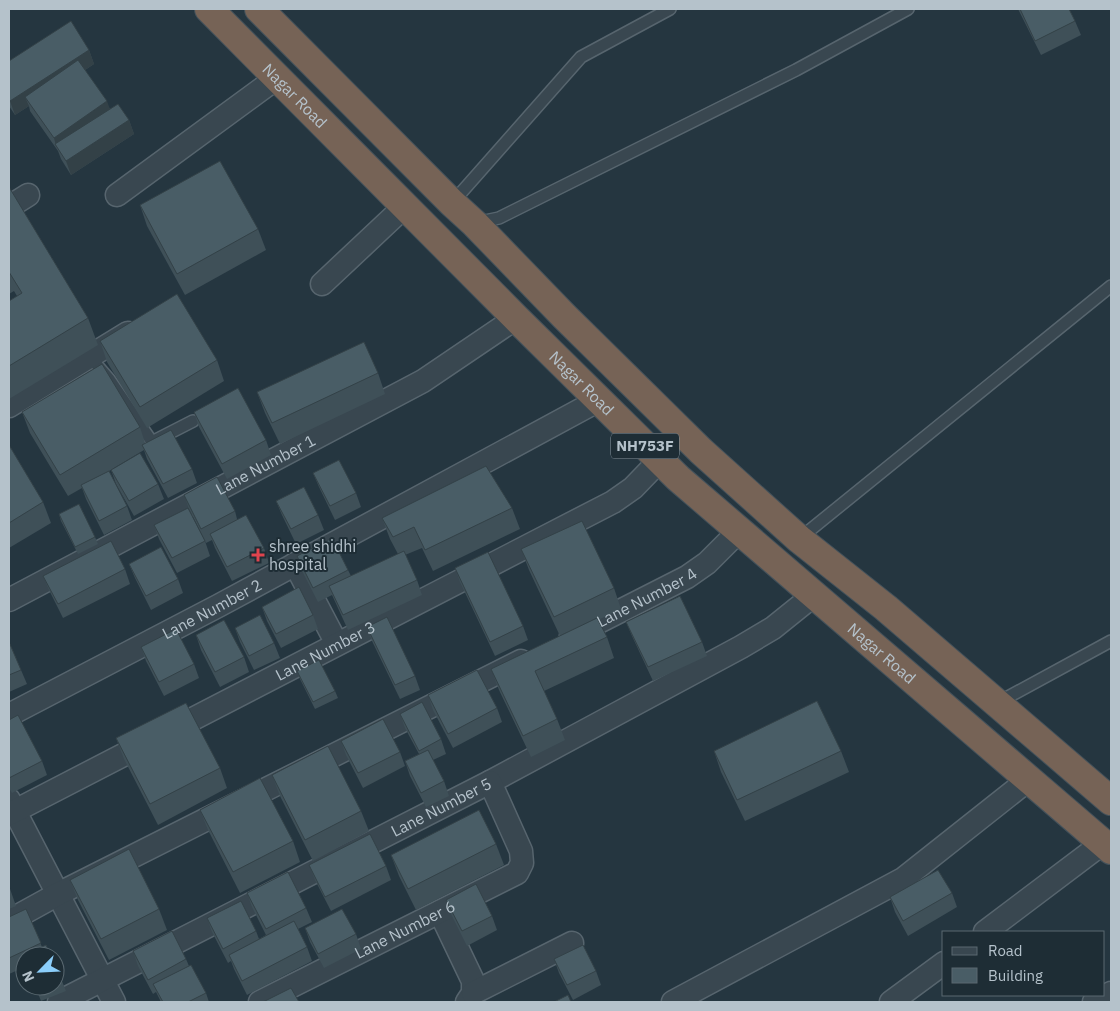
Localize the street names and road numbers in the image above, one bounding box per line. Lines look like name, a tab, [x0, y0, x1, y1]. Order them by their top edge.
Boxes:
street label: Nagar Road	[259, 59, 331, 132]
street label: Nagar Road	[545, 347, 618, 419]
street label: Lane Number 1	[212, 430, 319, 499]
road number: NH753F	[611, 434, 679, 458]
street label: Lane Number 4	[593, 563, 701, 631]
street label: Lane Number 2	[159, 574, 265, 643]
street label: Lane Number 3	[272, 617, 379, 685]
street label: Nagar Road	[844, 618, 920, 688]
street label: Lane Number 5	[388, 773, 495, 841]
street label: Lane Number 6	[351, 896, 458, 963]

